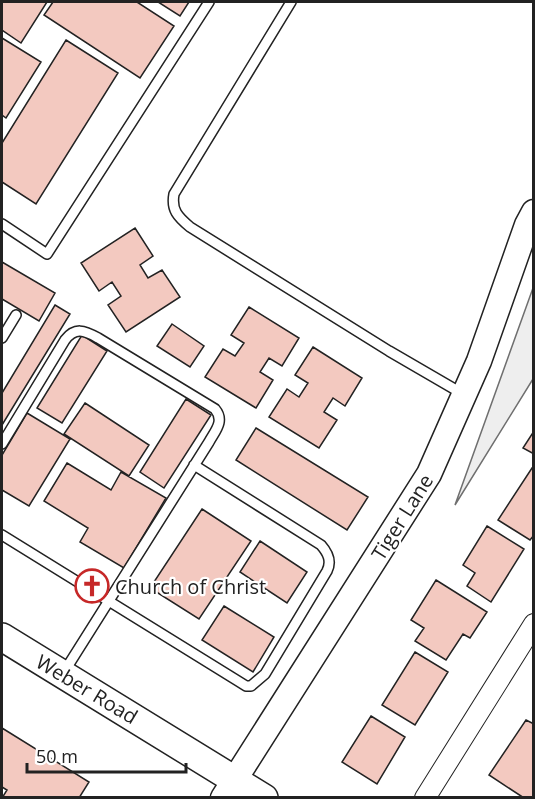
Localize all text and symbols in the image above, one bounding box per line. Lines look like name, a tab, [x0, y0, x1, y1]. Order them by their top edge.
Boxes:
street label: Tiger Lane	[365, 469, 439, 565]
church icon: Church of Christ	[74, 568, 110, 604]
place label: Church of Christ	[115, 573, 266, 600]
street label: Weber Road	[31, 648, 143, 730]
scale bar	[27, 736, 186, 774]
text: 50 m	[36, 744, 78, 768]

